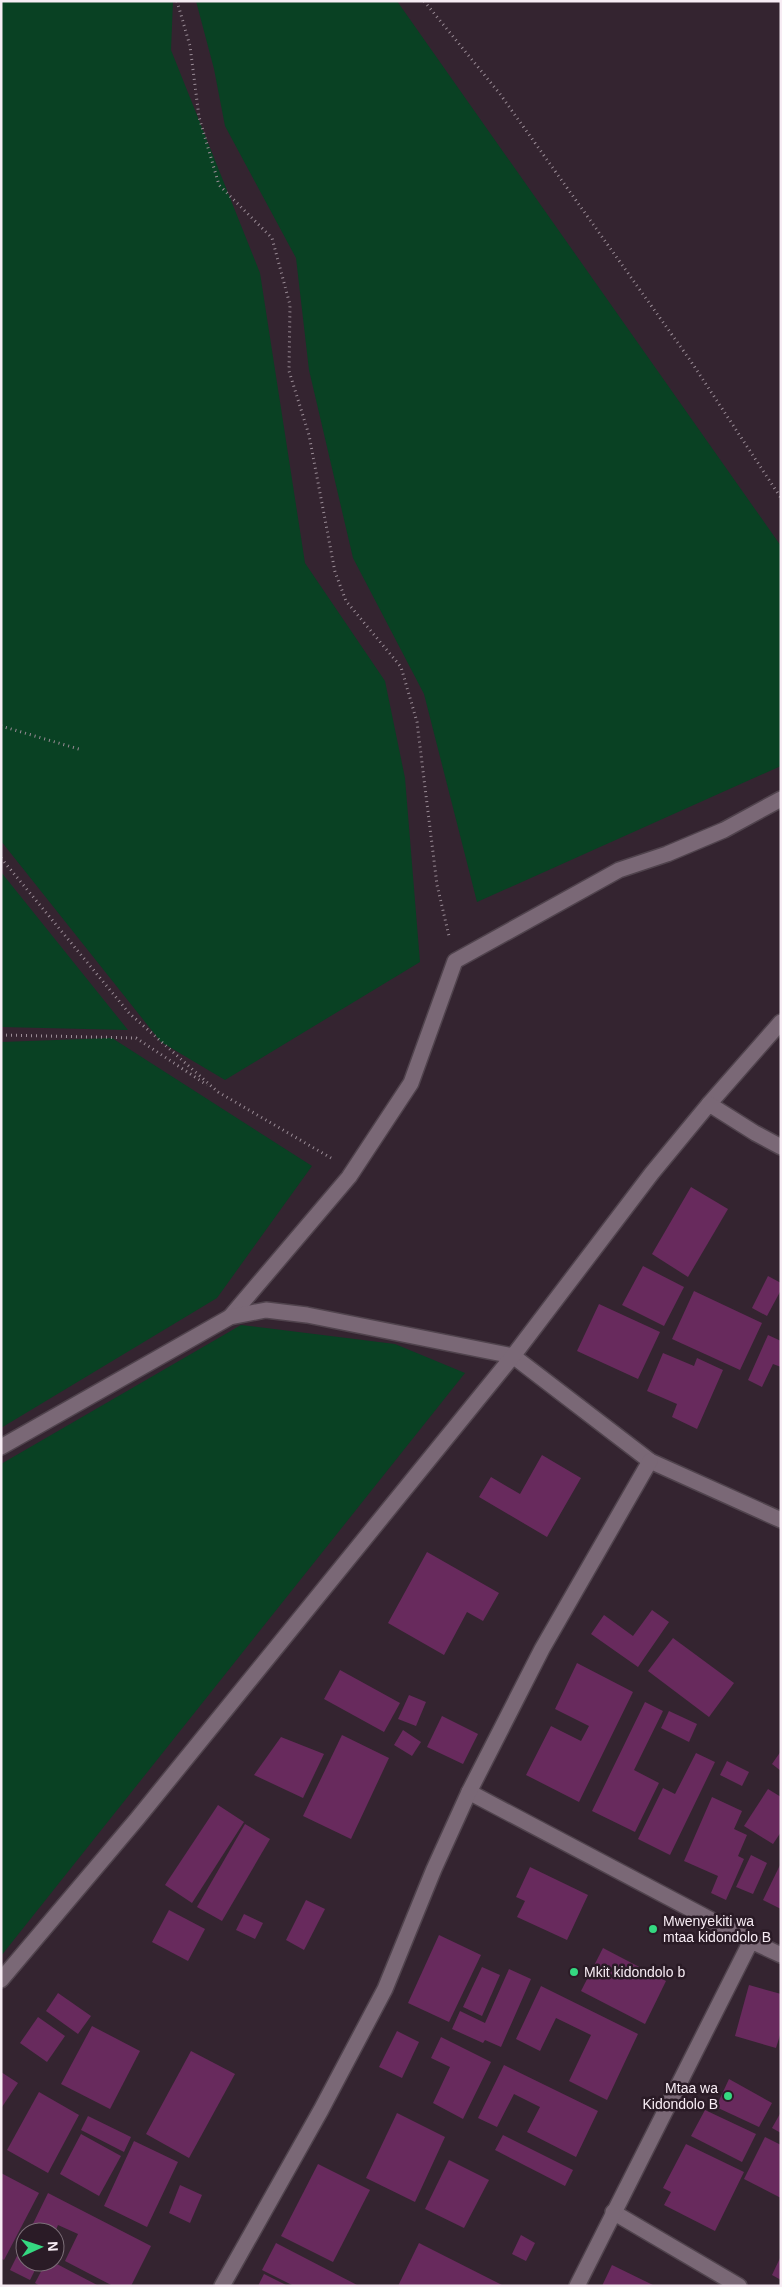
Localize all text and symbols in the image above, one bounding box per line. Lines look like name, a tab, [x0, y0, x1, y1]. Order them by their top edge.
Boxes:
place label: Mwenyekiti wa mtaa kidondolo B	[663, 1913, 771, 1945]
marker: Mwenyekiti wa mtaa kidondolo B	[647, 1923, 659, 1935]
place label: Mkit kidondolo b	[584, 1964, 685, 1980]
marker: Mkit kidondolo b	[568, 1966, 580, 1978]
place label: Mtaa wa Kidondolo B	[642, 2080, 718, 2112]
marker: Mtaa wa Kidondolo B	[722, 2090, 734, 2102]
north arrow	[15, 2222, 65, 2272]
text: N	[45, 2241, 61, 2252]

